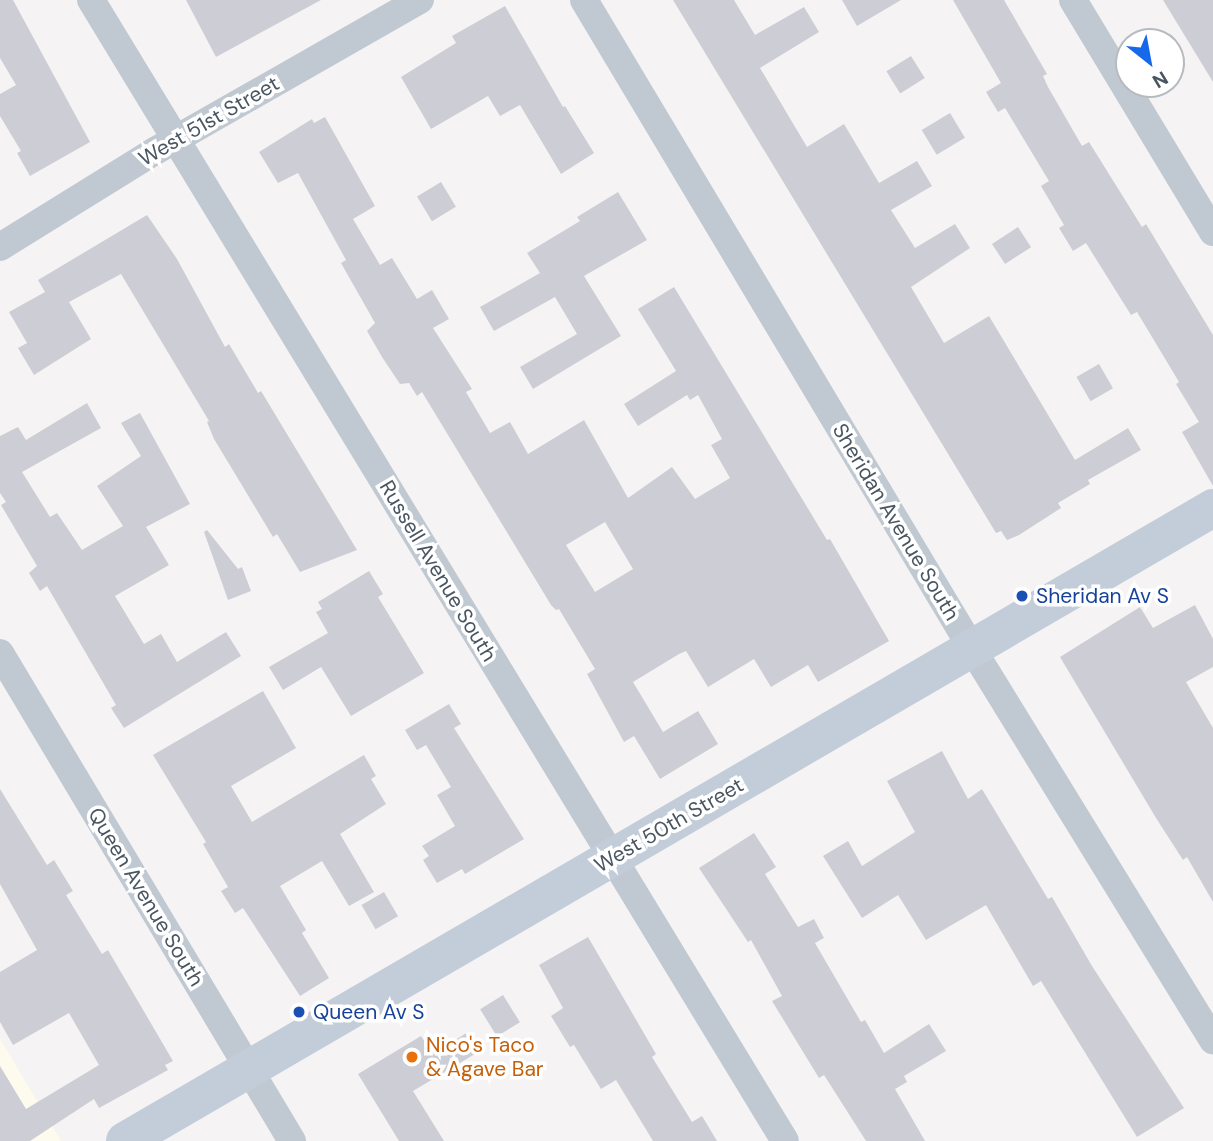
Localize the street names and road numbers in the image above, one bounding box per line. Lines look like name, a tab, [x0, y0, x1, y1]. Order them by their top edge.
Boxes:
street label: West 51st Street	[134, 71, 284, 171]
street label: Sheridan Avenue South	[827, 419, 965, 625]
street label: Russell Avenue South	[374, 476, 502, 666]
street label: West 50th Street	[590, 772, 748, 878]
street label: Queen Avenue South	[83, 803, 209, 991]

